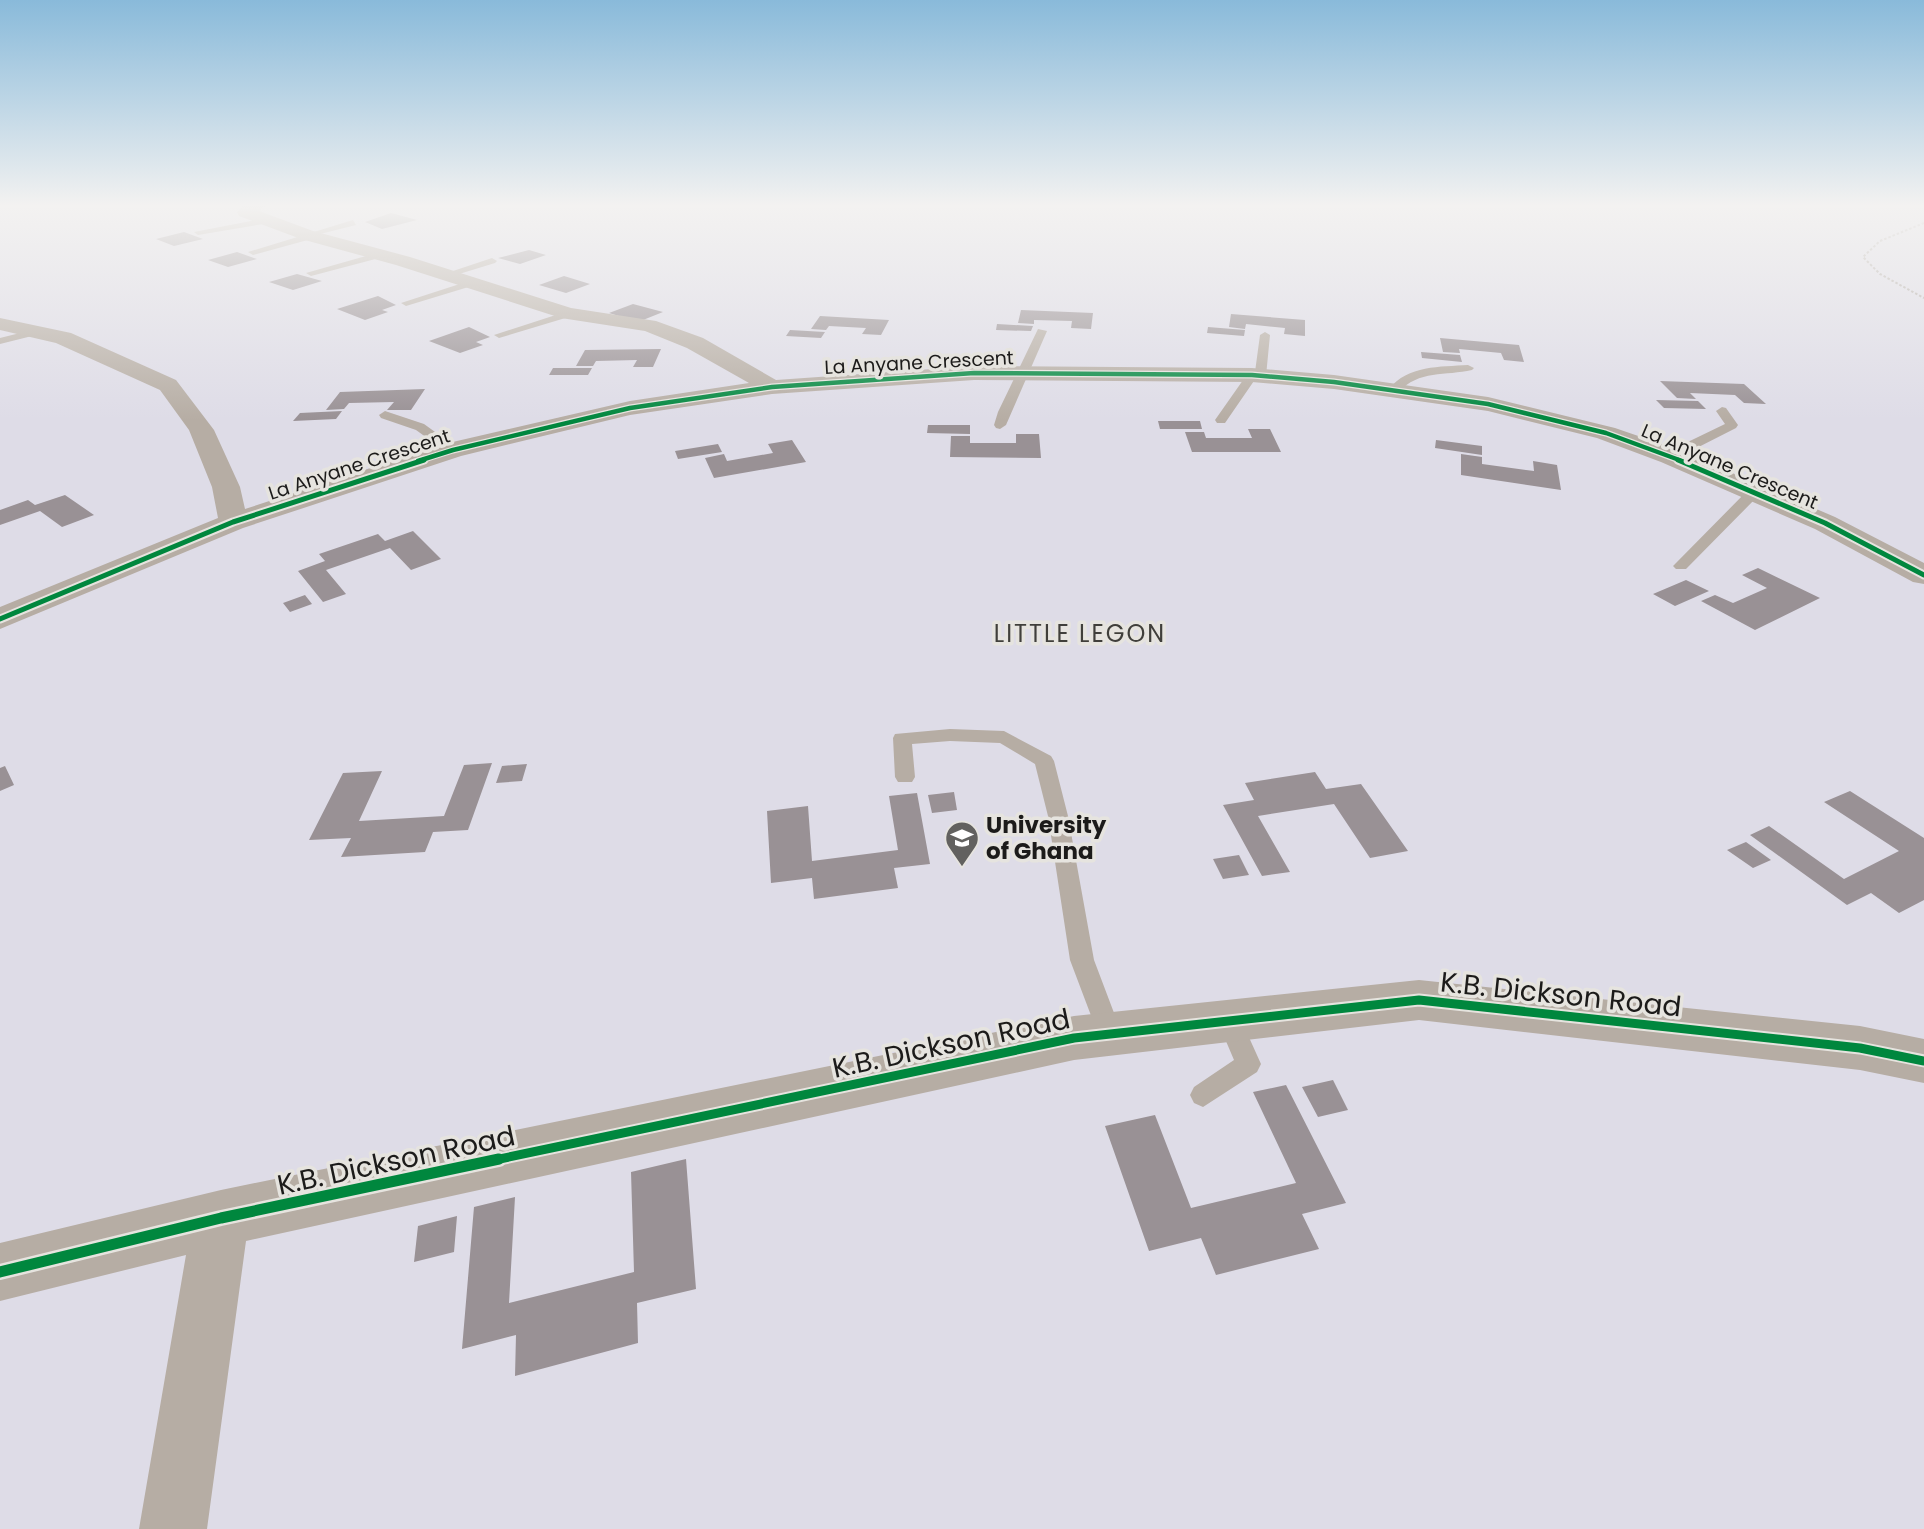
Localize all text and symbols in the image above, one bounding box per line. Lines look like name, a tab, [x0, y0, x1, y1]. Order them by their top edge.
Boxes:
street label: La Anyane Crescent	[824, 344, 1014, 381]
street label: La Anyane Crescent	[1637, 417, 1822, 516]
street label: La Anyane Crescent	[265, 422, 454, 507]
district label: LITTLE LEGON	[994, 617, 1166, 650]
place label: University of Ghana	[986, 809, 1107, 867]
school or university icon: University of Ghana	[943, 819, 981, 868]
street label: K.B. Dickson Road	[1439, 962, 1683, 1027]
street label: K.B. Dickson Road	[829, 999, 1074, 1088]
street label: K.B. Dickson Road	[274, 1116, 519, 1205]

